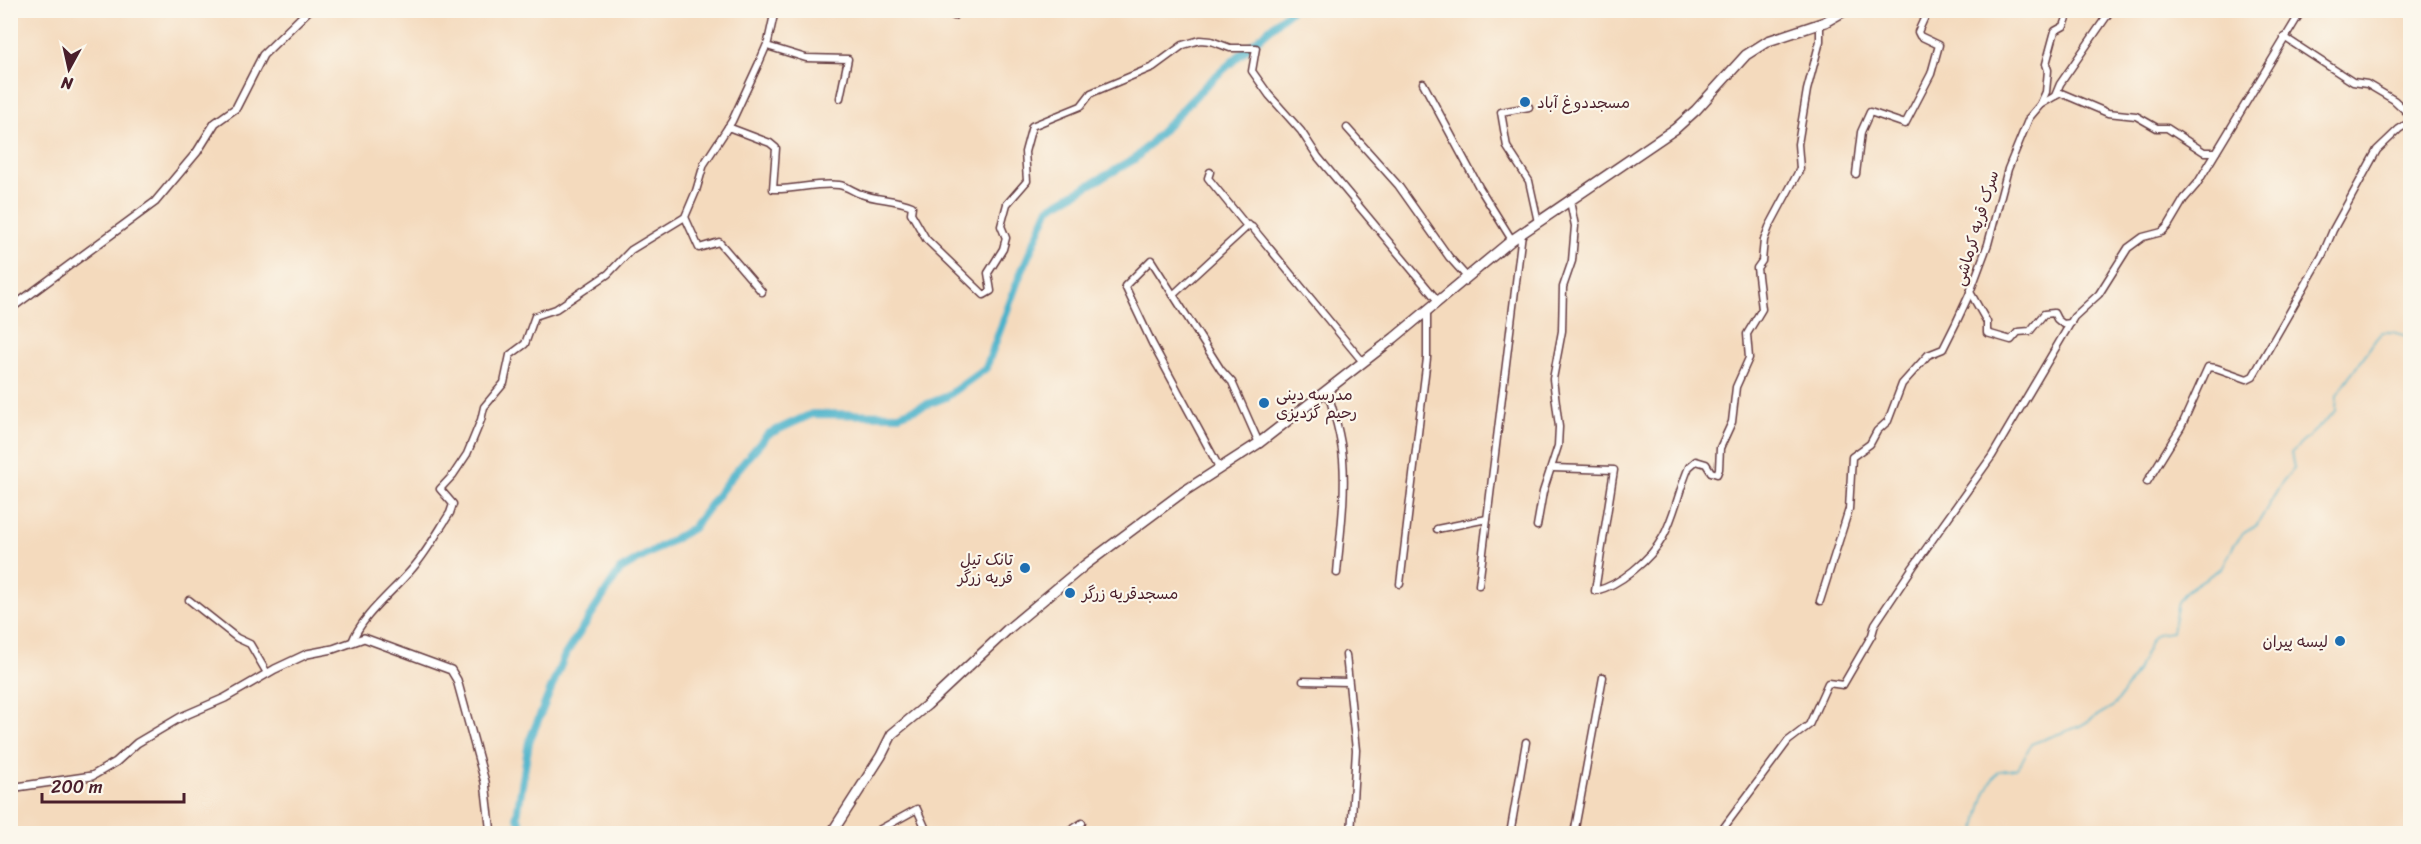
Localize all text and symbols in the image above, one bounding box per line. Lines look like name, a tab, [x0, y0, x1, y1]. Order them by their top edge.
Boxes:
north arrow	[39, 39, 99, 99]
text: N	[59, 68, 75, 99]
place label: مسجددوغ آباد	[1537, 88, 1630, 117]
marker: مسجددوغ آباد	[1518, 95, 1532, 109]
street label: سرک قریه کرماشی	[1945, 167, 2007, 289]
place label: مدرسه دینی رحیم گردیزی	[1276, 380, 1357, 427]
marker: مدرسه دینی رحیم گردیزی	[1257, 396, 1271, 410]
place label: تانک تیل قریه زرگر	[956, 545, 1013, 592]
marker: تانک تیل قریه زرگر	[1018, 561, 1032, 575]
place label: مسجدقریه زرگر	[1080, 579, 1178, 608]
marker: مسجدقریه زرگر	[1063, 586, 1077, 600]
place label: لیسه پیران	[2263, 627, 2328, 656]
marker: لیسه پیران	[2333, 634, 2347, 648]
scale bar	[42, 766, 184, 804]
text: 200 m	[51, 771, 103, 803]

